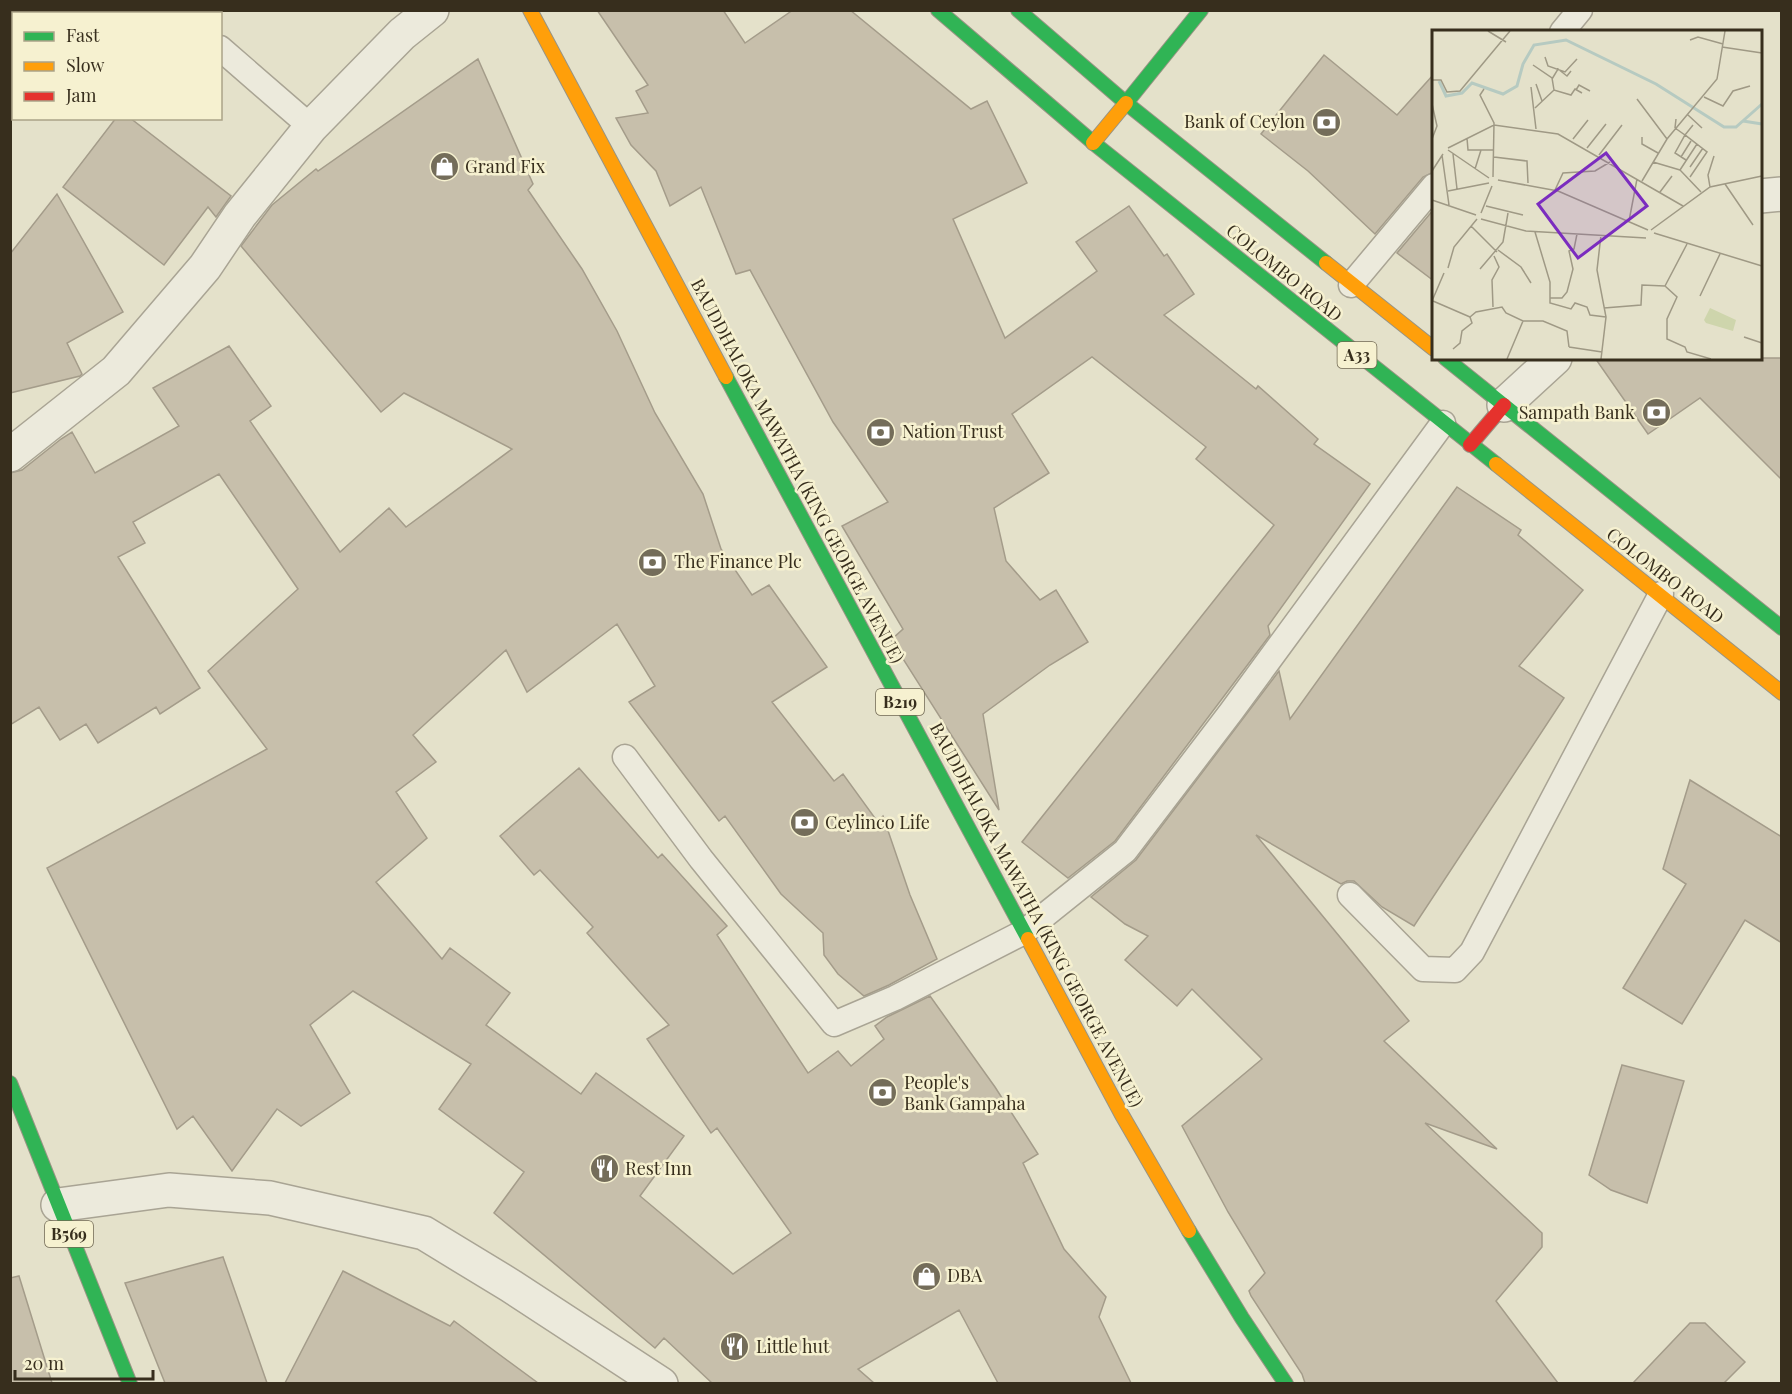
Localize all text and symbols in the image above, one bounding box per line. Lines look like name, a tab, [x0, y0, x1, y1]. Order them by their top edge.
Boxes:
legend	[12, 12, 222, 120]
text: Fast	[66, 23, 100, 47]
inset map	[1432, 30, 1762, 360]
text: Slow	[66, 53, 104, 77]
text: Jam	[65, 83, 96, 107]
bank icon: Bank of Ceylon	[1310, 106, 1342, 138]
place label: Bank of Ceylon	[1184, 109, 1305, 133]
shop icon: Grand Fix	[428, 151, 460, 183]
place label: Grand Fix	[465, 154, 546, 178]
street label: COLOMBO ROAD	[1222, 218, 1348, 326]
street label: BAUDDHALOKA MAWATHA (KING GEORGE AVENUE)	[686, 274, 910, 667]
road number: A33	[1338, 342, 1376, 368]
bank icon: Sampath Bank	[1640, 397, 1672, 429]
place label: Sampath Bank	[1519, 400, 1635, 424]
bank icon: Nation Trust	[865, 416, 897, 448]
place label: Nation Trust	[902, 419, 1004, 443]
street label: COLOMBO ROAD	[1602, 522, 1729, 629]
bank icon: The Finance Plc	[637, 546, 669, 578]
place label: The Finance Plc	[674, 549, 802, 573]
road number: B219	[876, 689, 924, 715]
street label: BAUDDHALOKA MAWATHA (KING GEORGE AVENUE)	[925, 718, 1149, 1111]
bank icon: Ceylinco Life	[788, 807, 820, 839]
place label: Ceylinco Life	[825, 810, 930, 834]
place label: People's Bank Gampaha	[904, 1070, 1026, 1115]
bank icon: People's Bank Gampaha	[867, 1077, 899, 1109]
restaurant icon: Rest Inn	[588, 1153, 620, 1185]
place label: Rest Inn	[625, 1156, 692, 1180]
road number: B569	[45, 1221, 93, 1247]
shop icon: DBA	[910, 1260, 942, 1292]
place label: DBA	[947, 1263, 983, 1287]
restaurant icon: Little hut	[719, 1331, 751, 1363]
place label: Little hut	[756, 1334, 830, 1358]
scale bar	[15, 1343, 153, 1381]
text: 20 m	[24, 1351, 64, 1375]

